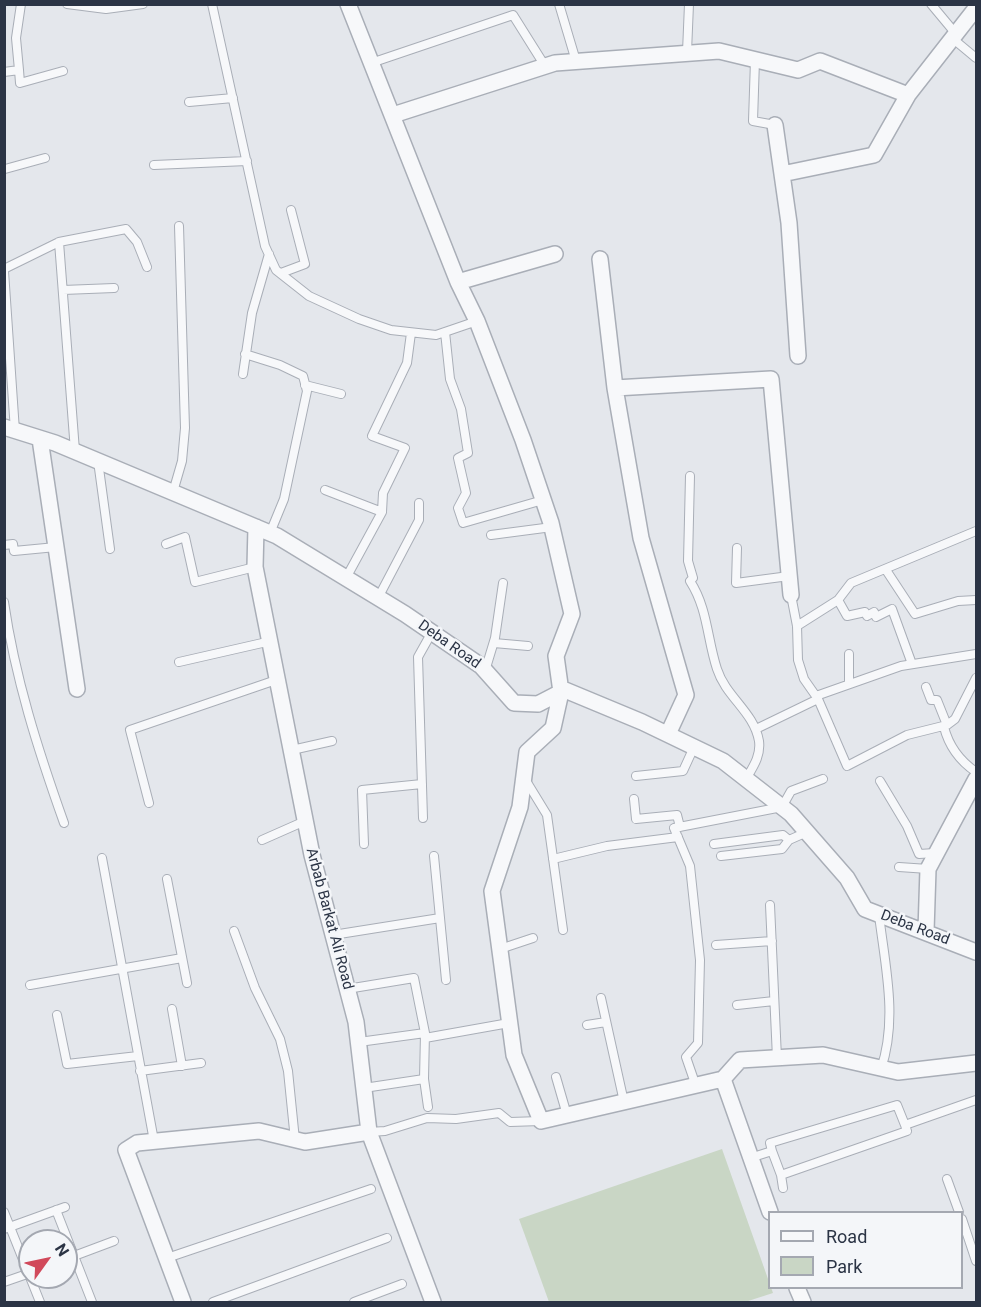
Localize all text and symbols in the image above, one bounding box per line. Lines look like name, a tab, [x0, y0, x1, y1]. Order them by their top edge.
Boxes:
street label: Deba Road	[414, 617, 484, 673]
street label: Arbab Barkat Ali Road	[301, 846, 357, 992]
street label: Deba Road	[878, 907, 952, 949]
legend	[768, 1211, 963, 1289]
text: Road	[826, 1226, 867, 1247]
north arrow	[18, 1229, 78, 1289]
text: N	[51, 1240, 73, 1260]
text: Park	[826, 1256, 862, 1277]

